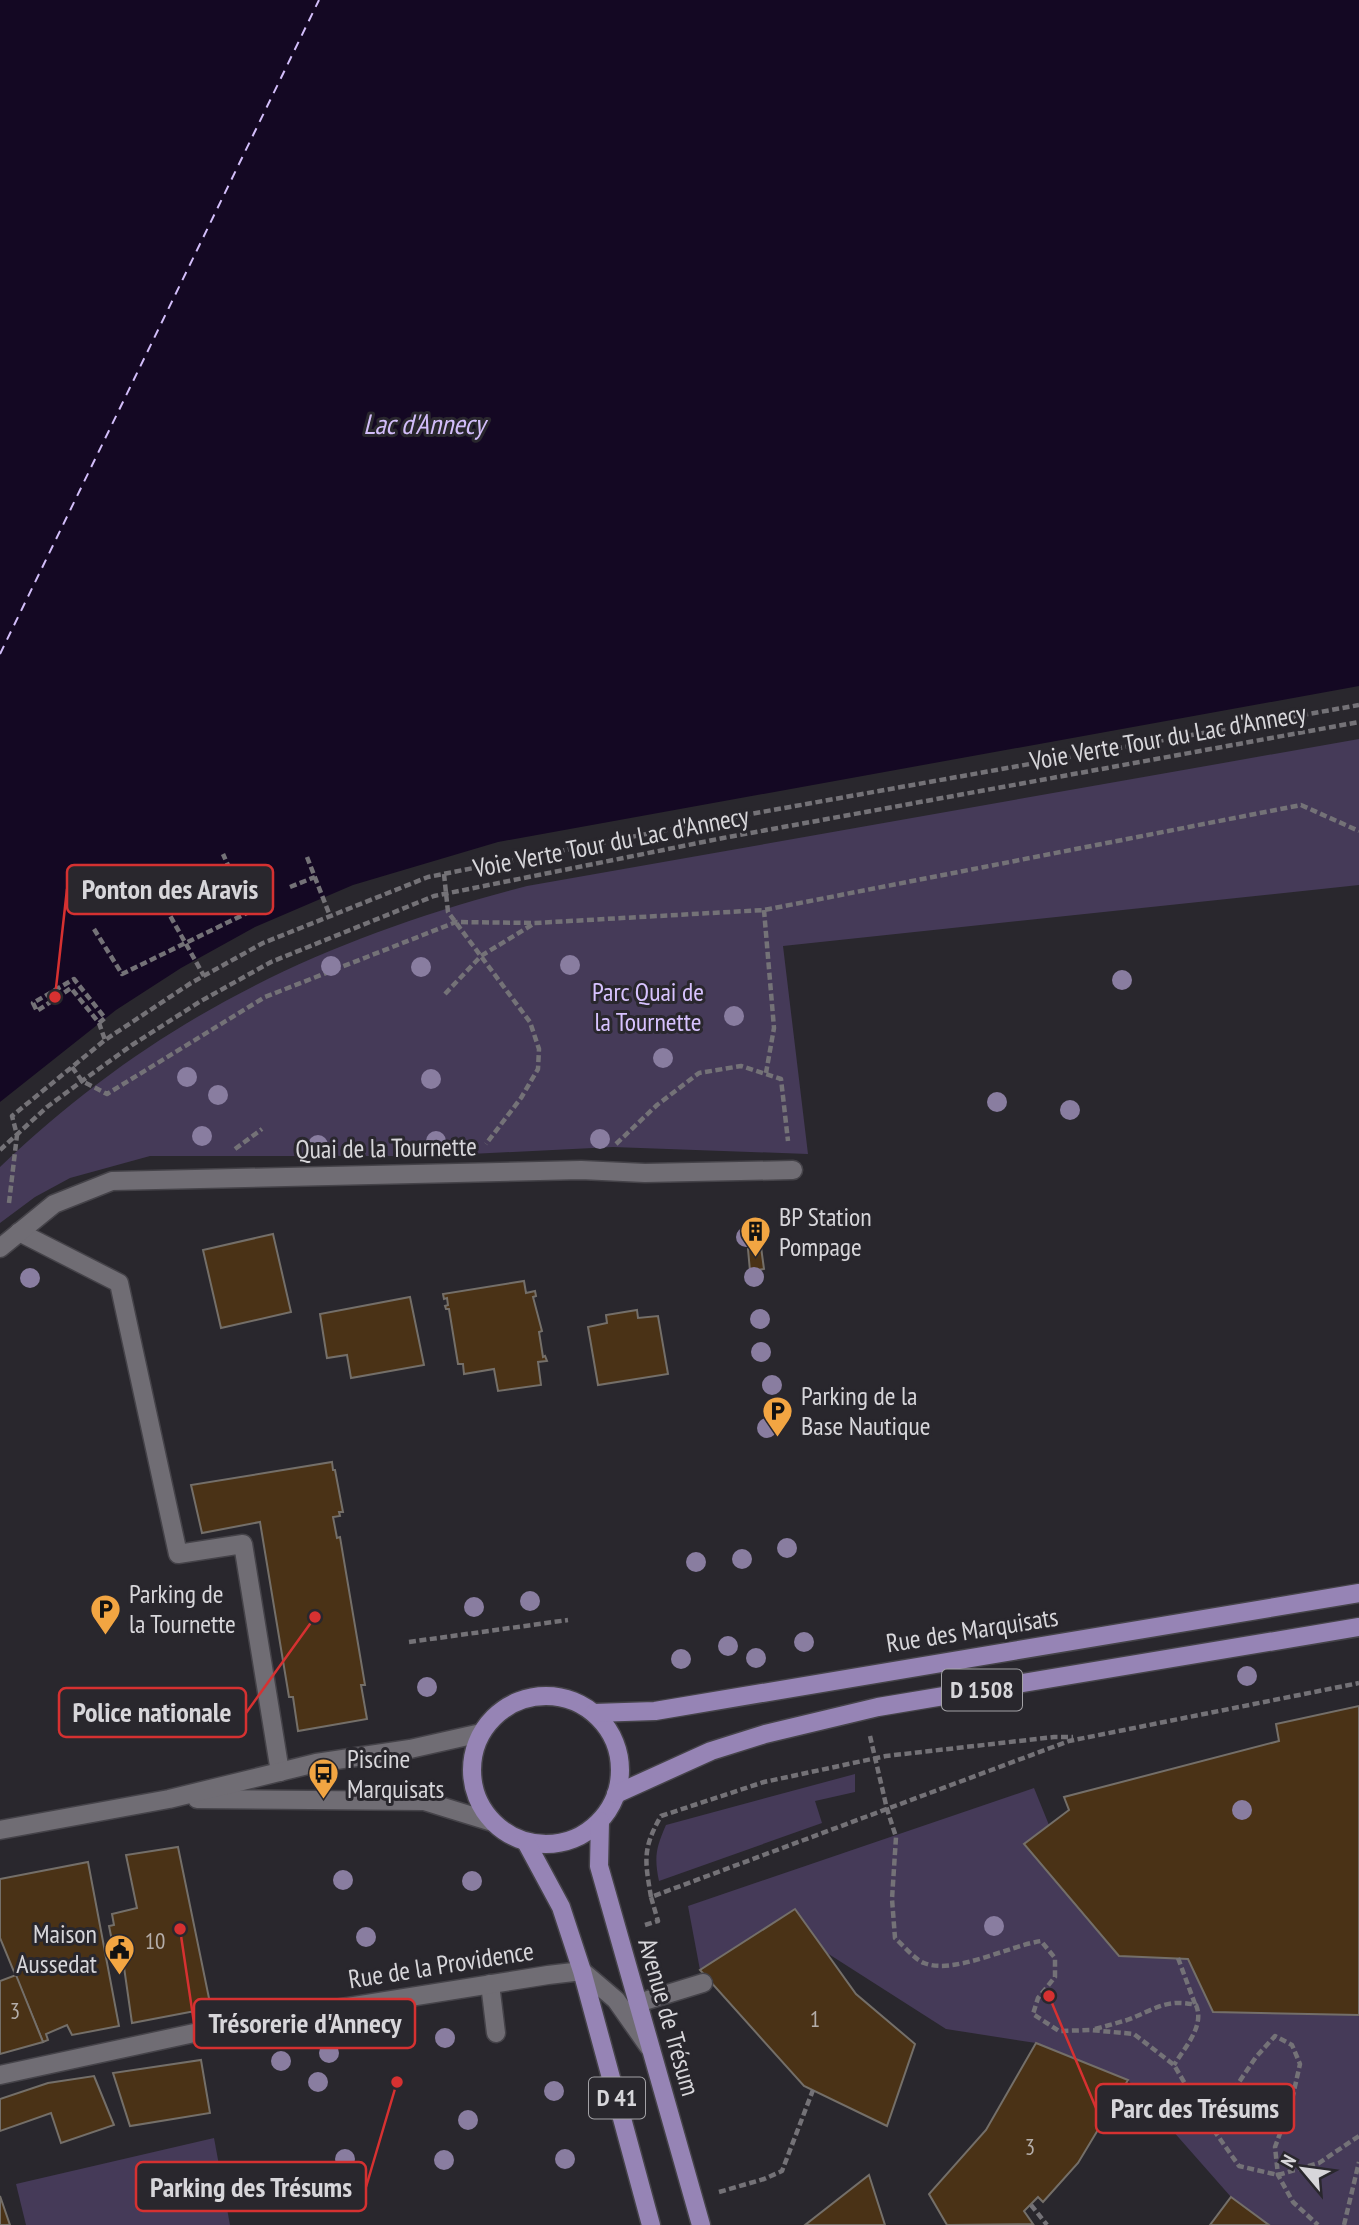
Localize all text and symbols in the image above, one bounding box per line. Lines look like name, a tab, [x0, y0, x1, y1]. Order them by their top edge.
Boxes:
water label: Lac d'Annecy	[363, 405, 488, 442]
street label: Voie Verte Tour du Lac d'Annecy	[1026, 696, 1309, 777]
street label: Voie Verte Tour du Lac d'Annecy	[469, 799, 752, 885]
callout: Ponton des Aravis	[67, 865, 273, 914]
text: Ponton des Aravis	[82, 870, 258, 907]
park label: Parc Quai de la Tournette	[592, 975, 704, 1038]
street label: Quai de la Tournette	[295, 1129, 477, 1166]
place label: BP Station Pompage	[779, 1200, 872, 1263]
building icon: BP Station Pompage	[739, 1215, 773, 1259]
place label: Parking de la Base Nautique	[801, 1379, 930, 1442]
parking icon: Parking de la Base Nautique	[761, 1394, 795, 1438]
place label: Parking de la Tournette	[129, 1577, 236, 1640]
parking icon: Parking de la Tournette	[89, 1592, 123, 1636]
street label: Rue des Marquisats	[884, 1600, 1060, 1659]
road number: D 1508	[942, 1670, 1022, 1710]
callout: Police nationale	[59, 1688, 246, 1737]
text: Police nationale	[72, 1693, 232, 1730]
place label: Piscine Marquisats	[347, 1742, 444, 1805]
bus stop icon: Piscine Marquisats	[307, 1757, 341, 1801]
place label: Maison Aussedat	[16, 1917, 97, 1980]
house number: 10	[145, 1926, 165, 1955]
public building icon: Maison Aussedat	[103, 1932, 137, 1976]
street label: Rue de la Providence	[346, 1934, 536, 1995]
street label: Avenue de Trésum	[631, 1934, 708, 2099]
house number: 3	[10, 1996, 20, 2025]
callout: Trésorerie d'Annecy	[194, 1999, 415, 2048]
text: Trésorerie d'Annecy	[208, 2004, 402, 2041]
house number: 1	[810, 2004, 820, 2033]
road number: D 41	[589, 2078, 645, 2118]
callout: Parc des Trésums	[1096, 2084, 1294, 2133]
text: Parc des Trésums	[1111, 2089, 1279, 2126]
house number: 3	[1025, 2132, 1035, 2161]
north arrow	[1268, 2134, 1338, 2204]
text: N	[1275, 2150, 1301, 2171]
callout: Parking des Trésums	[136, 2162, 366, 2211]
text: Parking des Trésums	[150, 2168, 352, 2205]

